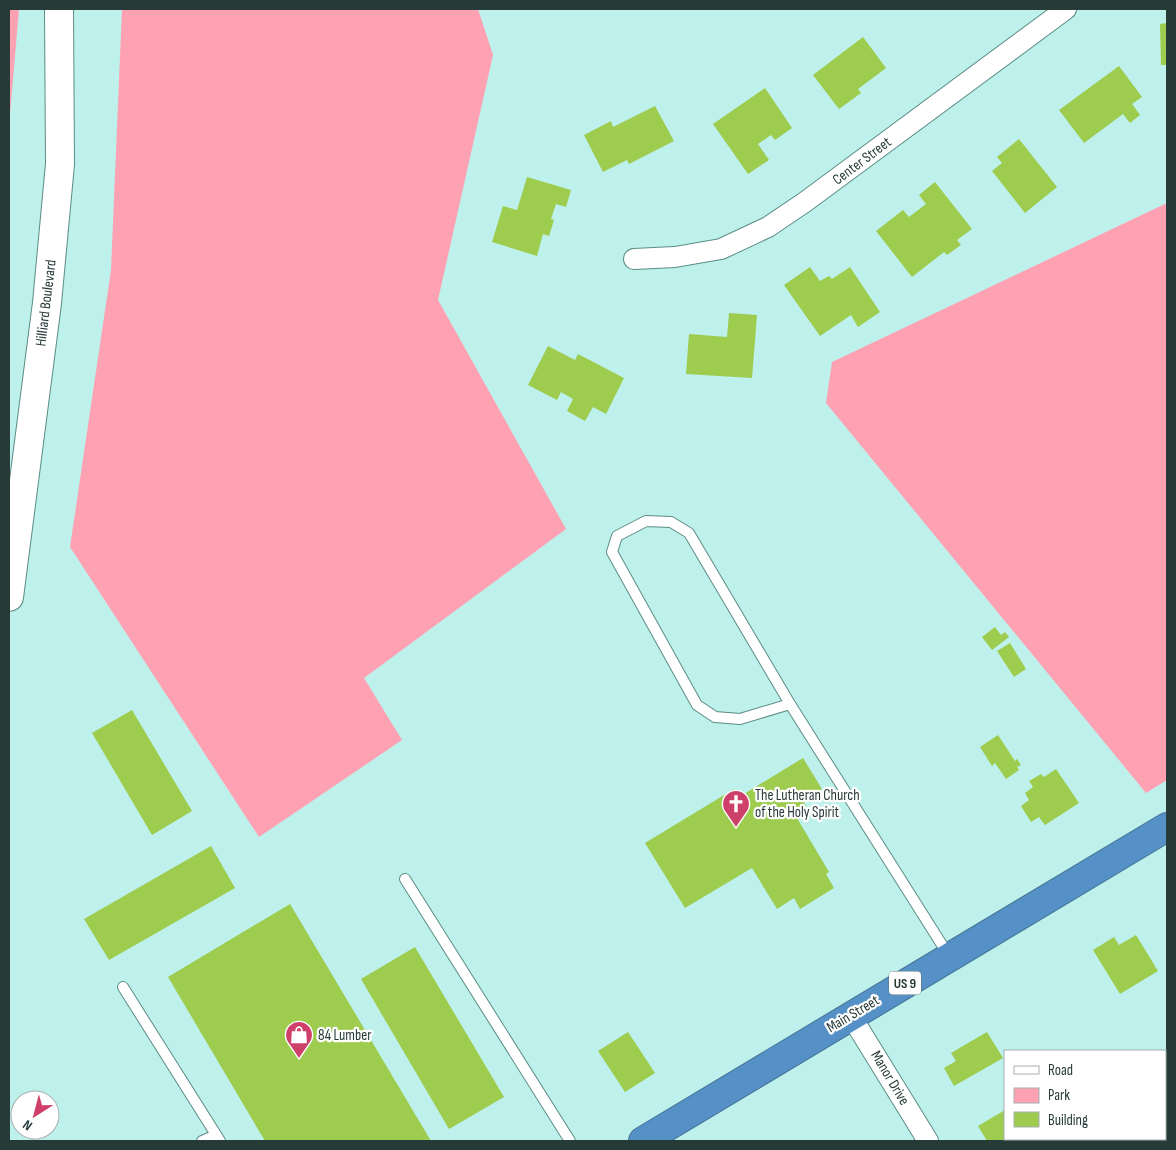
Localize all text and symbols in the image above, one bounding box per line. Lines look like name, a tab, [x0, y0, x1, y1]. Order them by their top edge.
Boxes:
street label: Center Street	[829, 133, 895, 189]
street label: Hilliard Boulevard	[31, 259, 61, 347]
place label: The Lutheran Church of the Holy Spirit	[755, 786, 860, 822]
church icon: The Lutheran Church of the Holy Spirit	[721, 789, 751, 828]
road number: US 9	[889, 971, 921, 994]
street label: Main Street	[823, 991, 883, 1037]
shop icon: 84 Lumber	[284, 1020, 314, 1059]
place label: 84 Lumber	[318, 1026, 372, 1045]
street label: Manor Drive	[866, 1047, 914, 1109]
legend	[1004, 1050, 1166, 1140]
text: Road	[1048, 1061, 1073, 1080]
text: Park	[1048, 1086, 1070, 1105]
north arrow	[10, 1090, 60, 1140]
text: Building	[1048, 1111, 1088, 1130]
text: N	[20, 1116, 36, 1134]

